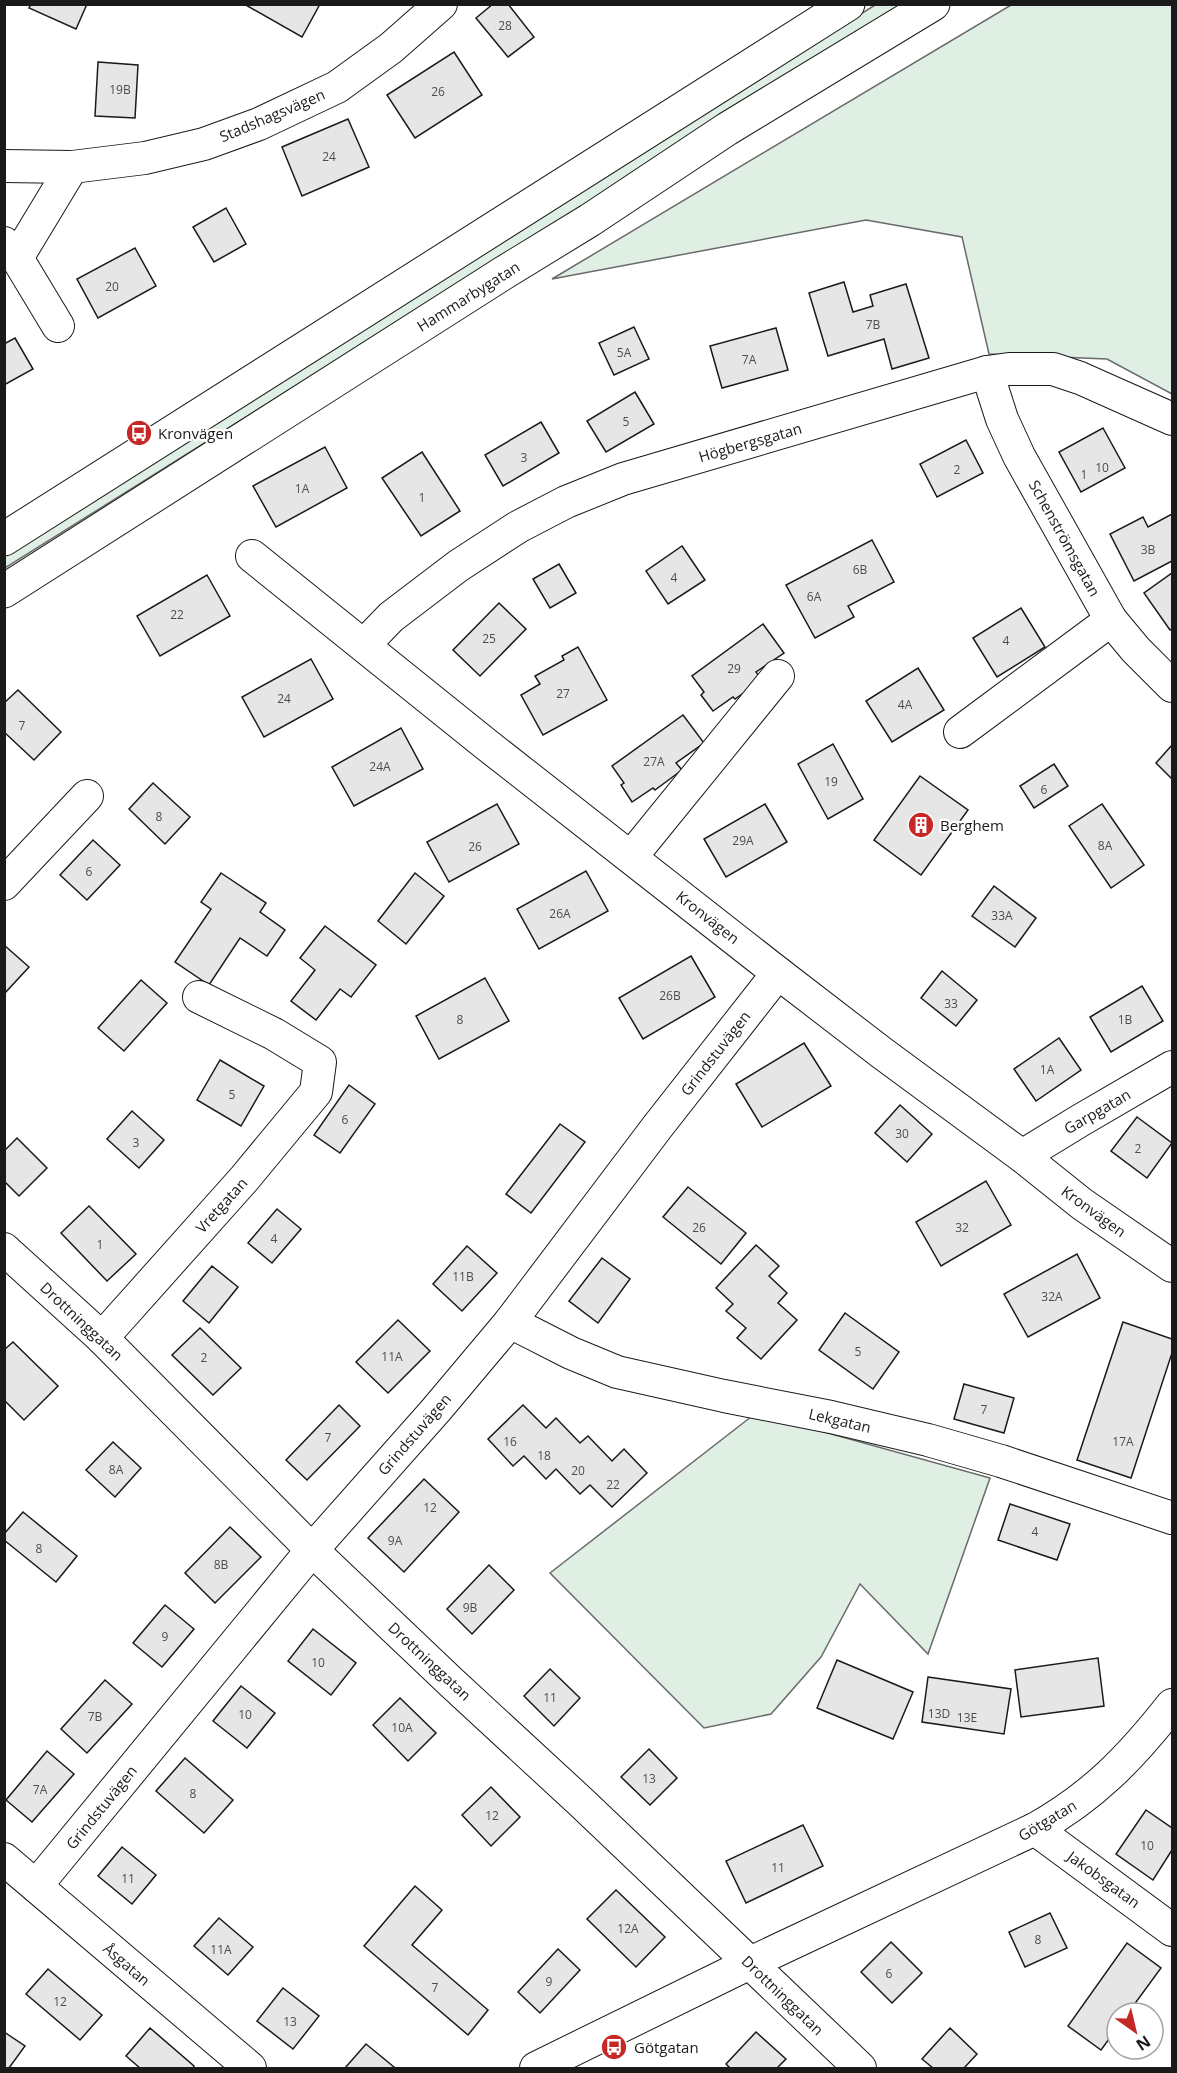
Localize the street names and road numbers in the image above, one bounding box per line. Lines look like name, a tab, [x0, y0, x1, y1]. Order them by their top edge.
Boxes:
street label: Stadshagsvägen	[216, 84, 328, 146]
street label: Hammarbygatan	[413, 256, 523, 336]
street label: Högbergsgatan	[696, 418, 804, 466]
street label: Schenströmsgatan	[1025, 476, 1105, 600]
street label: Kronvägen	[672, 886, 744, 948]
street label: Grindstuvägen	[676, 1006, 754, 1100]
street label: Garpgatan	[1060, 1084, 1134, 1138]
street label: Vretgatan	[191, 1173, 251, 1237]
street label: Kronvägen	[1058, 1181, 1130, 1241]
street label: Drottninggatan	[36, 1277, 128, 1365]
street label: Grindstuvägen	[373, 1389, 455, 1479]
street label: Lekgatan	[807, 1403, 873, 1437]
street label: Drottninggatan	[384, 1617, 476, 1705]
street label: Grindstuvägen	[61, 1761, 141, 1853]
street label: Götgatan	[1014, 1795, 1080, 1845]
street label: Jakobsgatan	[1062, 1845, 1144, 1912]
street label: Åsgatan	[99, 1938, 155, 1990]
street label: Drottninggatan	[738, 1951, 828, 2039]

